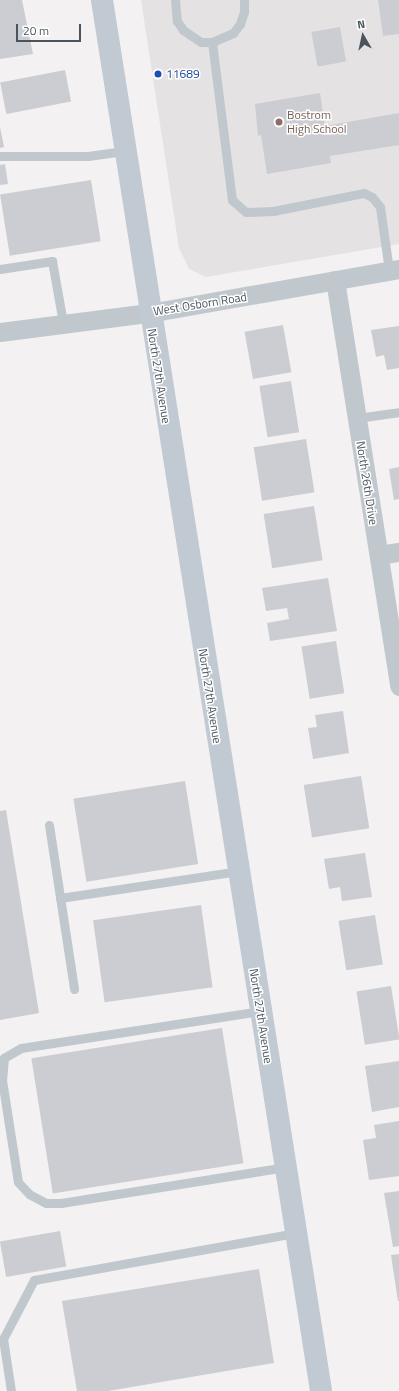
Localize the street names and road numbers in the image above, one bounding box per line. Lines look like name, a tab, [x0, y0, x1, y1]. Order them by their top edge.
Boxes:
street label: West Osborn Road	[152, 290, 248, 318]
street label: North 27th Avenue	[144, 327, 174, 425]
street label: North 26th Drive	[353, 440, 381, 526]
street label: North 27th Avenue	[195, 647, 225, 745]
street label: North 27th Avenue	[246, 967, 276, 1065]

